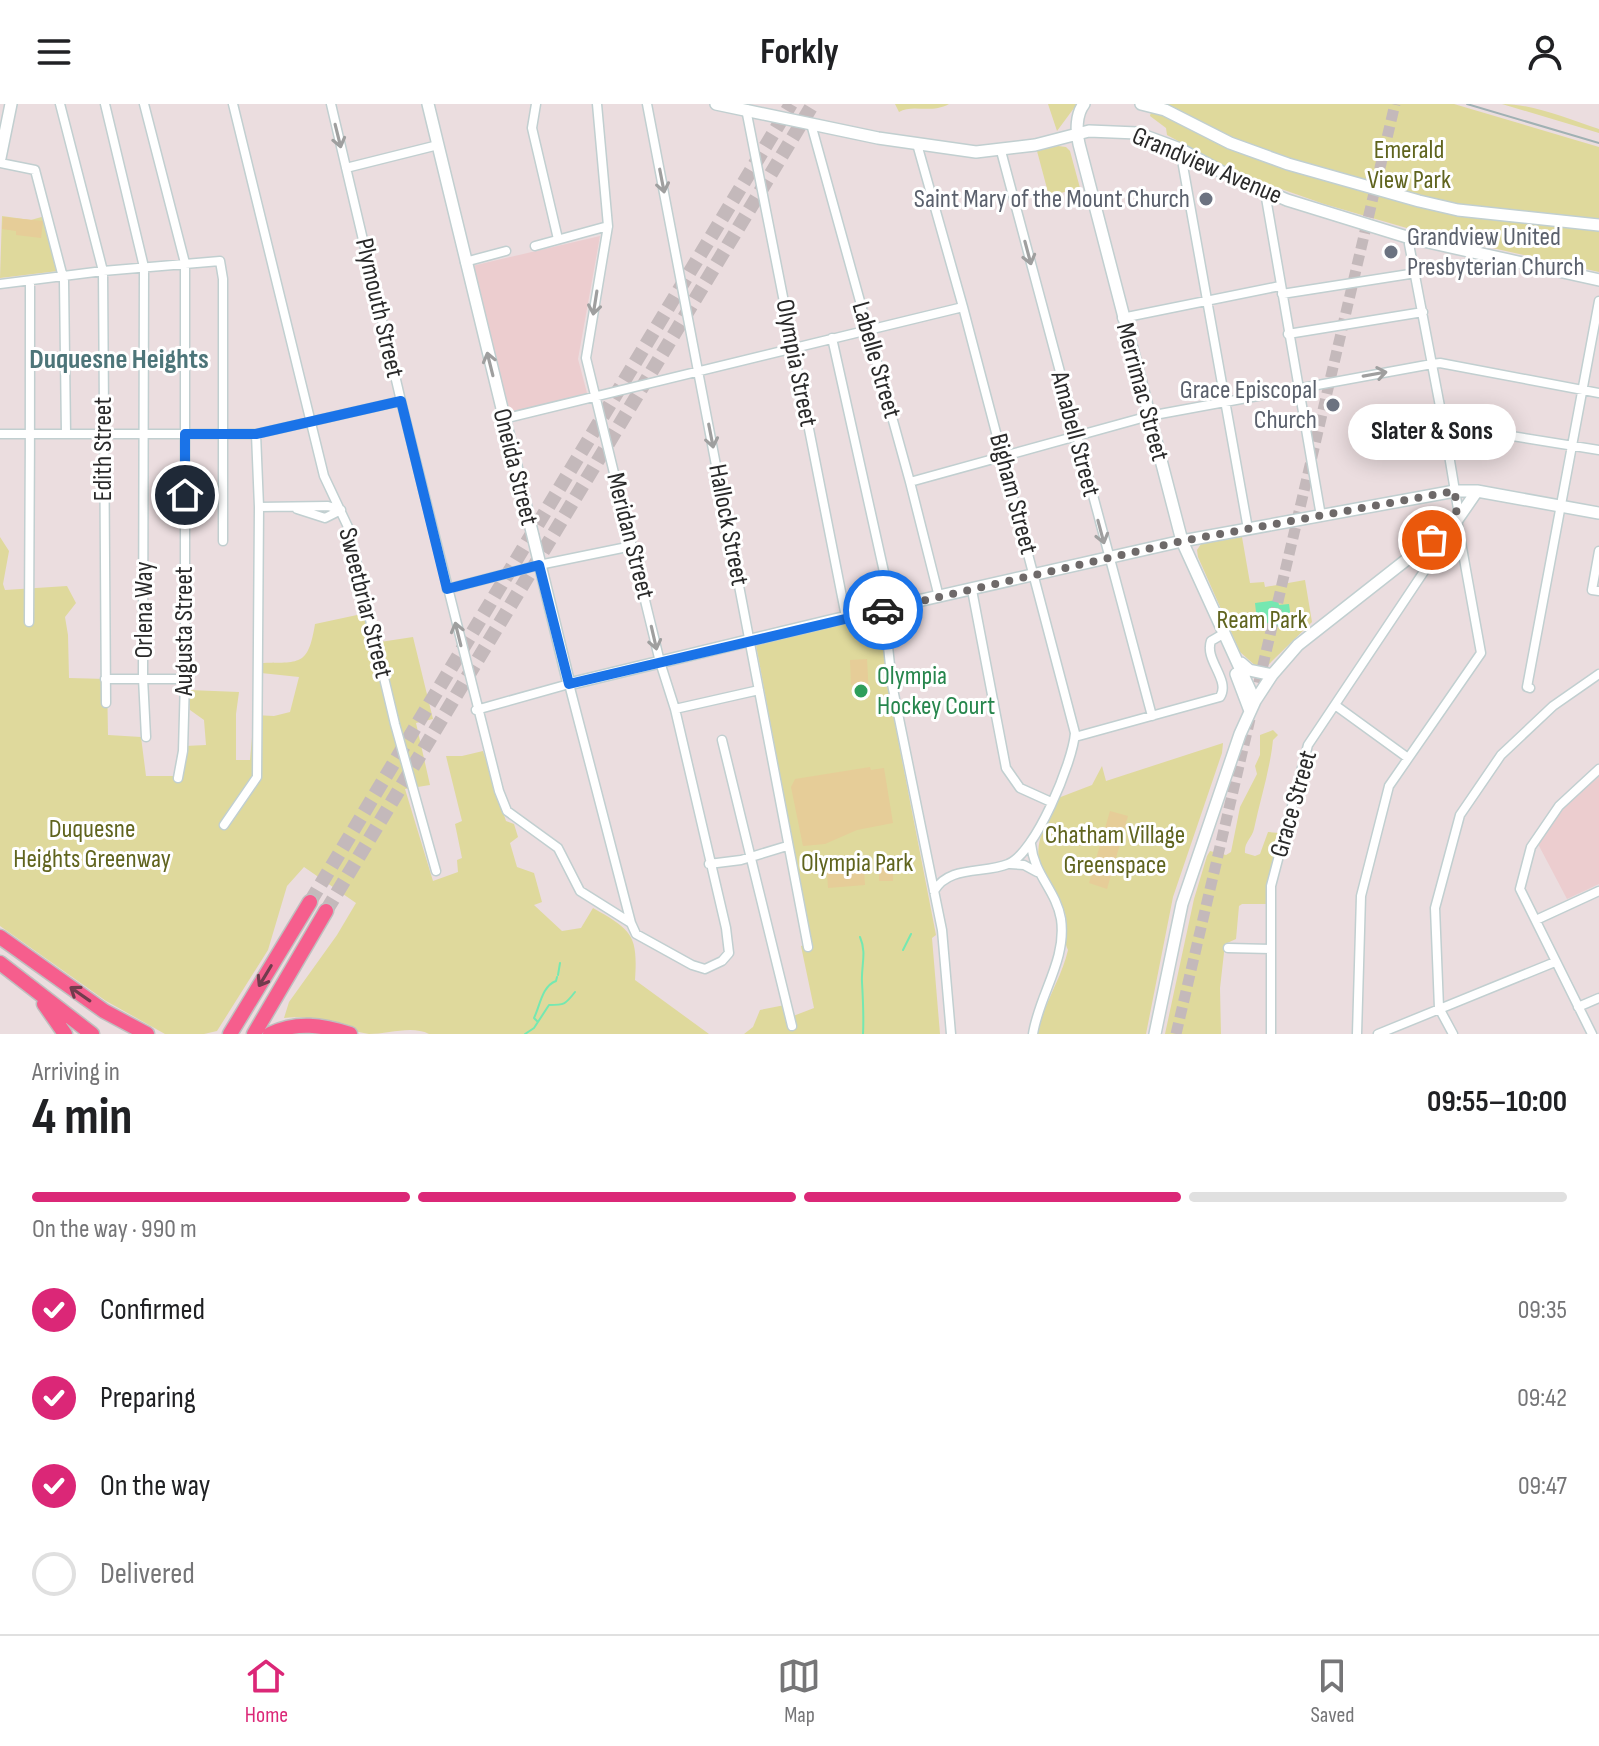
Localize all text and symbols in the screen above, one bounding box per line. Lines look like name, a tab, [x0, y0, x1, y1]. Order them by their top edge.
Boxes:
icon: menu	[32, 30, 76, 74]
icon: person	[1523, 30, 1567, 74]
text: Forkly	[760, 31, 839, 74]
street label: Grandview Avenue	[1127, 121, 1287, 211]
one-way arrow	[332, 122, 347, 148]
park label: Emerald View Park	[1367, 135, 1451, 196]
one-way arrow	[656, 167, 671, 193]
place label: Saint Mary of the Mount Church	[914, 184, 1190, 215]
marker: Saint Mary of the Mount Church	[1197, 190, 1215, 208]
place label: Grandview United Presbyterian Church	[1407, 222, 1585, 283]
street label: Plymouth Street	[348, 235, 410, 381]
one-way arrow	[1021, 240, 1036, 266]
marker: Grandview United Presbyterian Church	[1382, 243, 1400, 261]
one-way arrow	[587, 290, 602, 315]
street label: Olympia Street	[768, 297, 824, 429]
street label: Labelle Street	[845, 298, 907, 422]
street label: Merrimac Street	[1109, 320, 1175, 465]
district label: Duquesne Heights	[29, 343, 209, 376]
one-way arrow	[482, 352, 497, 378]
one-way arrow	[1362, 365, 1387, 380]
street label: Amabell Street	[1043, 367, 1107, 500]
place label: Grace Episcopal Church	[1180, 375, 1317, 436]
marker: Grace Episcopal Church	[1324, 396, 1342, 414]
street label: Edith Street	[88, 397, 119, 501]
callout: Slater & Sons	[1348, 404, 1516, 460]
street label: Oneida Street	[486, 405, 544, 529]
text: Slater & Sons	[1371, 416, 1493, 447]
one-way arrow	[705, 423, 720, 448]
street label: Bigham Street	[982, 430, 1044, 558]
pin	[151, 461, 219, 529]
street label: Hallock Street	[701, 462, 755, 588]
street label: Meridan Street	[599, 470, 661, 602]
icon: home	[163, 473, 207, 517]
pin	[1398, 506, 1466, 574]
one-way arrow	[1095, 518, 1110, 544]
icon: bag	[1410, 518, 1454, 562]
street label: Sweetbriar Street	[331, 525, 399, 681]
street label: Orlena Way	[129, 562, 160, 658]
street label: Augusta Street	[169, 566, 200, 697]
courier	[843, 570, 923, 650]
icon: car	[861, 588, 905, 632]
park label: Ream Park	[1216, 605, 1308, 636]
one-way arrow	[450, 621, 465, 647]
one-way arrow	[648, 625, 663, 650]
place label: Olympia Hockey Court	[877, 661, 995, 722]
marker: Olympia Hockey Court	[852, 682, 870, 700]
street label: Grace Street	[1264, 747, 1324, 861]
park label: Duquesne Heights Greenway	[13, 814, 171, 875]
park label: Chatham Village Greenspace	[1045, 820, 1185, 881]
park label: Olympia Park	[801, 848, 913, 879]
one-way arrow	[257, 964, 273, 987]
one-way arrow	[70, 986, 92, 1002]
text: Arriving in	[32, 1057, 120, 1088]
text: 09:55–10:00	[1427, 1084, 1567, 1120]
text: 4 min	[32, 1086, 132, 1149]
text: On the way · 990 m	[32, 1214, 197, 1245]
icon: check	[32, 1288, 76, 1332]
text: Confirmed	[100, 1292, 205, 1328]
text: 09:35	[1518, 1295, 1567, 1326]
icon: check	[32, 1376, 76, 1420]
text: Preparing	[100, 1380, 196, 1416]
text: 09:42	[1517, 1383, 1567, 1414]
icon: check	[32, 1464, 76, 1508]
text: On the way	[100, 1468, 210, 1504]
text: 09:47	[1518, 1471, 1567, 1502]
text: Delivered	[100, 1556, 195, 1592]
tab: Home	[244, 1654, 288, 1729]
tab: Map	[777, 1654, 821, 1729]
tab: Saved	[1310, 1654, 1355, 1729]

